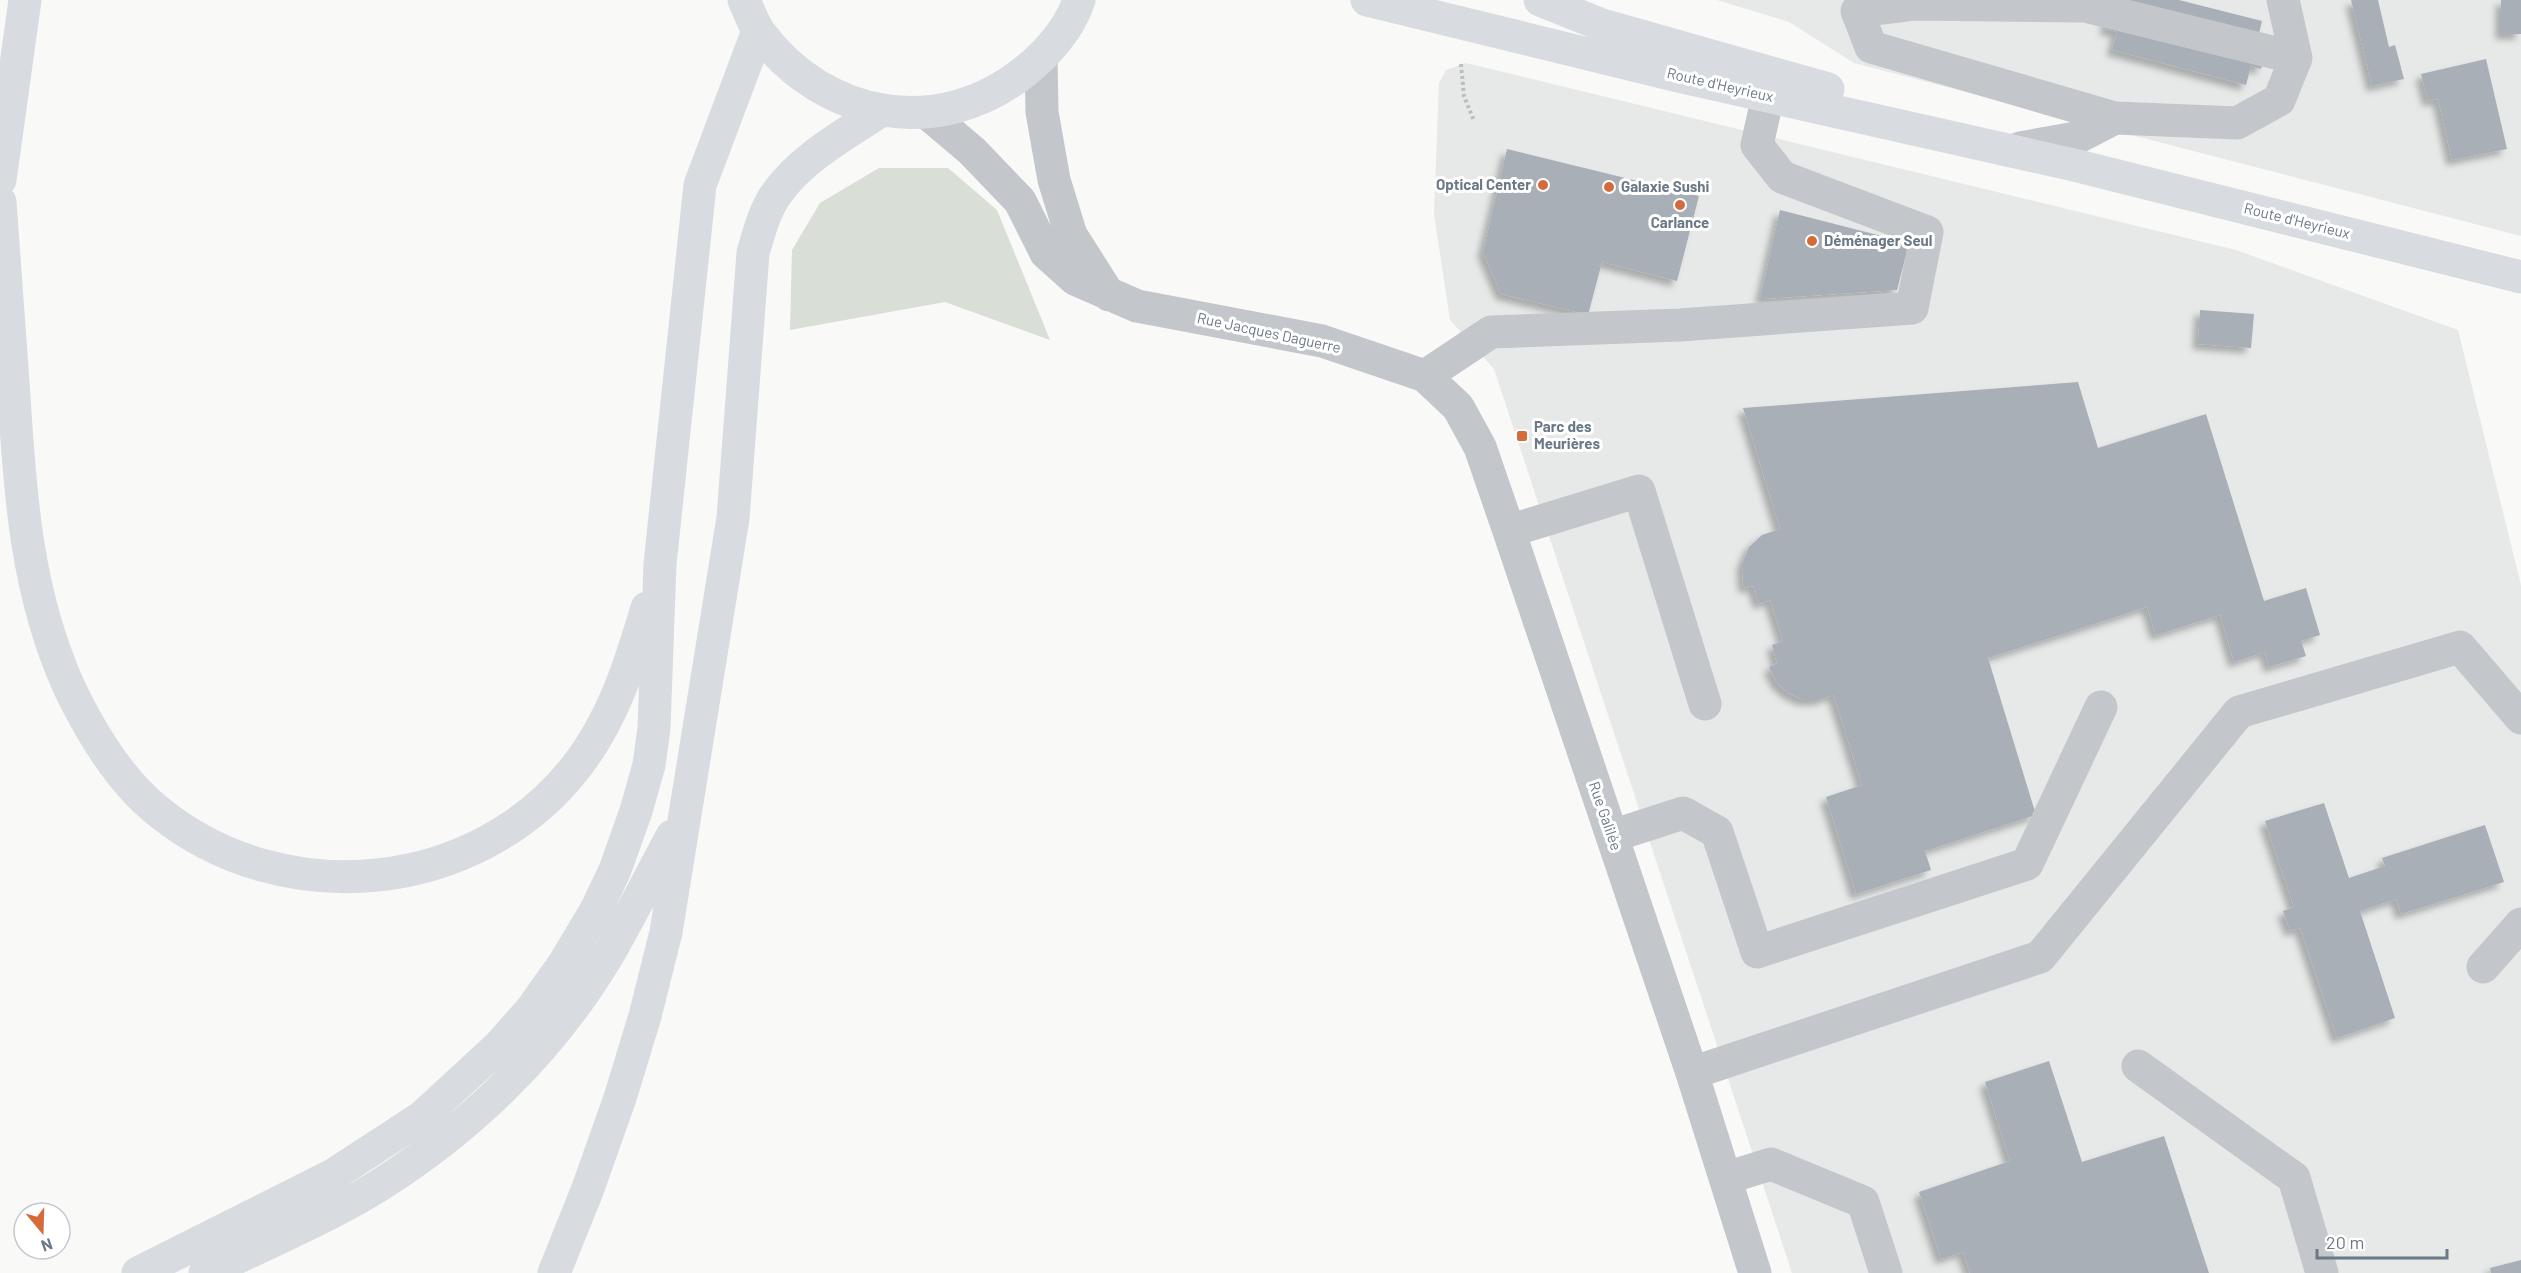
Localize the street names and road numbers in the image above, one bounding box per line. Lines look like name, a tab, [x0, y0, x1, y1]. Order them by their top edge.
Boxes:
street label: Route d'Heyrieux	[1665, 63, 1775, 105]
street label: Route d'Heyrieux	[2242, 198, 2352, 242]
street label: Rue Jacques Daguerre	[1196, 308, 1343, 356]
street label: Rue Galilée	[1586, 779, 1626, 852]

